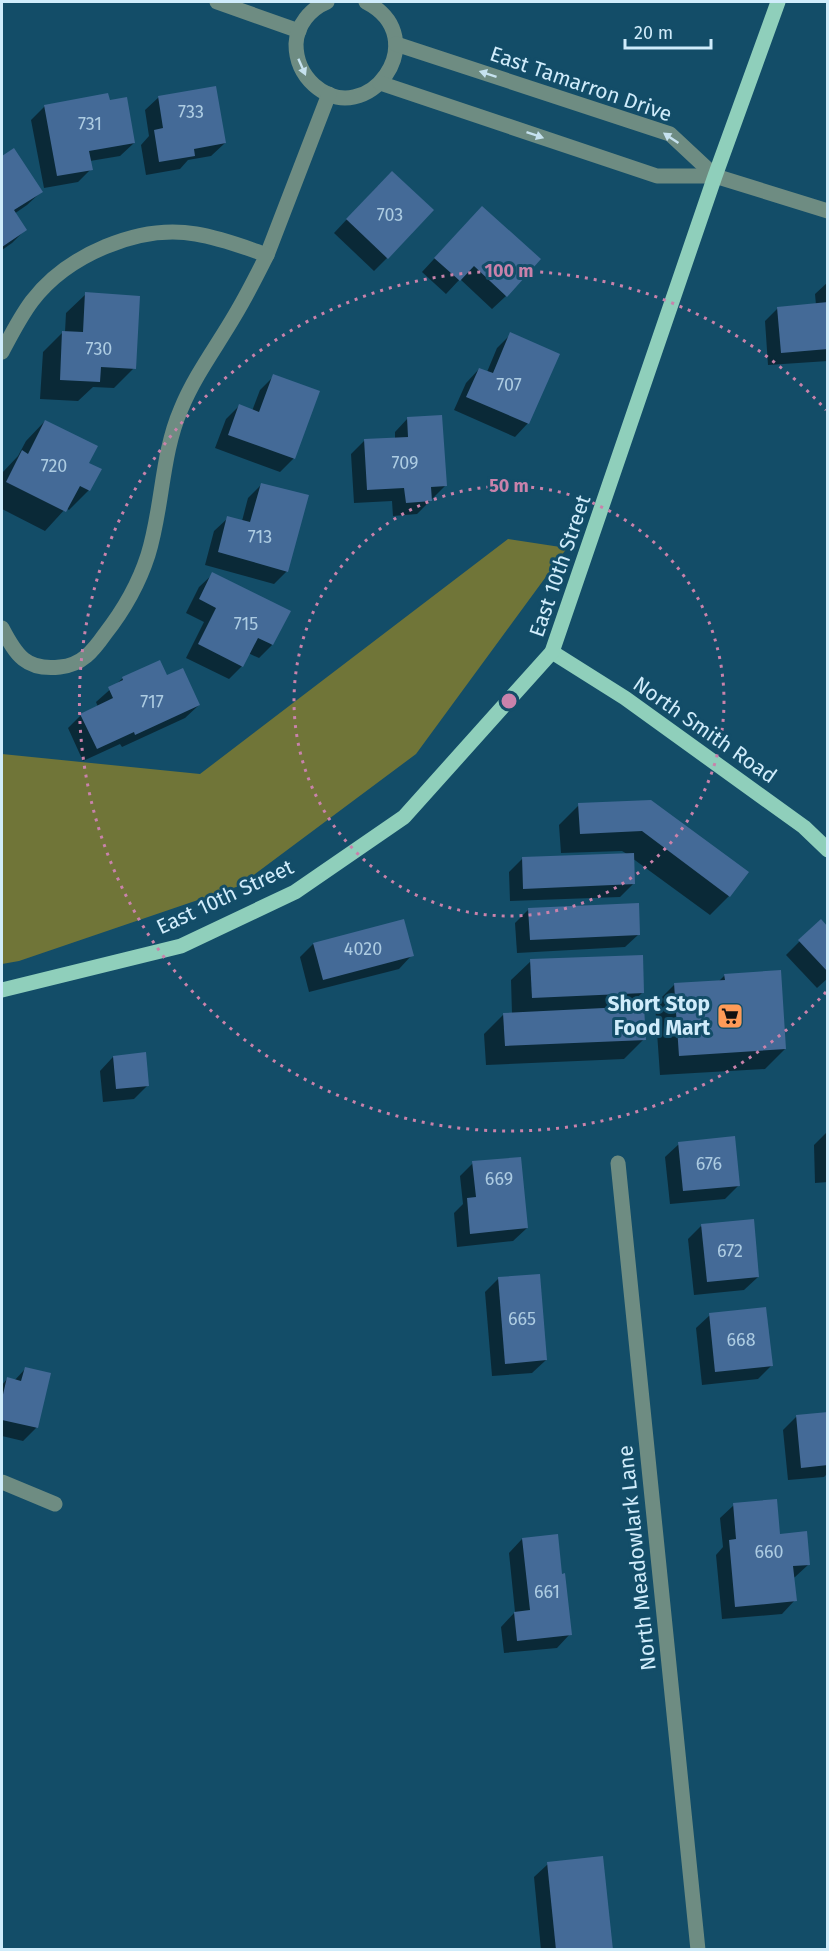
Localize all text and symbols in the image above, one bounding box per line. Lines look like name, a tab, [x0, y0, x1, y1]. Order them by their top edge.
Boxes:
scale bar	[625, 12, 710, 50]
text: 20 m	[634, 22, 673, 44]
street label: East Tamarron Drive	[487, 41, 675, 127]
one-way arrow	[296, 58, 306, 76]
one-way arrow	[479, 69, 497, 78]
house number: 733	[178, 101, 204, 123]
house number: 731	[78, 113, 102, 135]
one-way arrow	[526, 131, 544, 141]
one-way arrow	[663, 132, 680, 143]
house number: 703	[377, 204, 403, 226]
text: 100 m	[485, 260, 533, 282]
house number: 730	[86, 338, 112, 360]
house number: 707	[496, 374, 522, 396]
house number: 709	[391, 452, 419, 474]
house number: 720	[41, 455, 67, 477]
text: 50 m	[489, 475, 529, 497]
street label: East 10th Street	[524, 491, 597, 640]
house number: 713	[248, 526, 272, 548]
house number: 715	[234, 613, 258, 635]
street label: North Smith Road	[628, 671, 782, 789]
house number: 717	[140, 691, 164, 713]
centre of rings	[499, 691, 519, 711]
street label: East 10th Street	[152, 854, 298, 940]
house number: 4020	[344, 938, 382, 960]
place label: Short Stop Food Mart	[608, 991, 711, 1041]
supermarket icon: Short Stop Food Mart	[715, 1001, 745, 1031]
house number: 676	[696, 1153, 722, 1175]
house number: 669	[485, 1168, 513, 1190]
house number: 672	[717, 1240, 743, 1262]
house number: 665	[508, 1308, 536, 1330]
house number: 668	[726, 1329, 756, 1351]
street label: North Meadowlark Lane	[612, 1444, 662, 1672]
house number: 660	[754, 1541, 784, 1563]
house number: 661	[534, 1581, 560, 1603]

